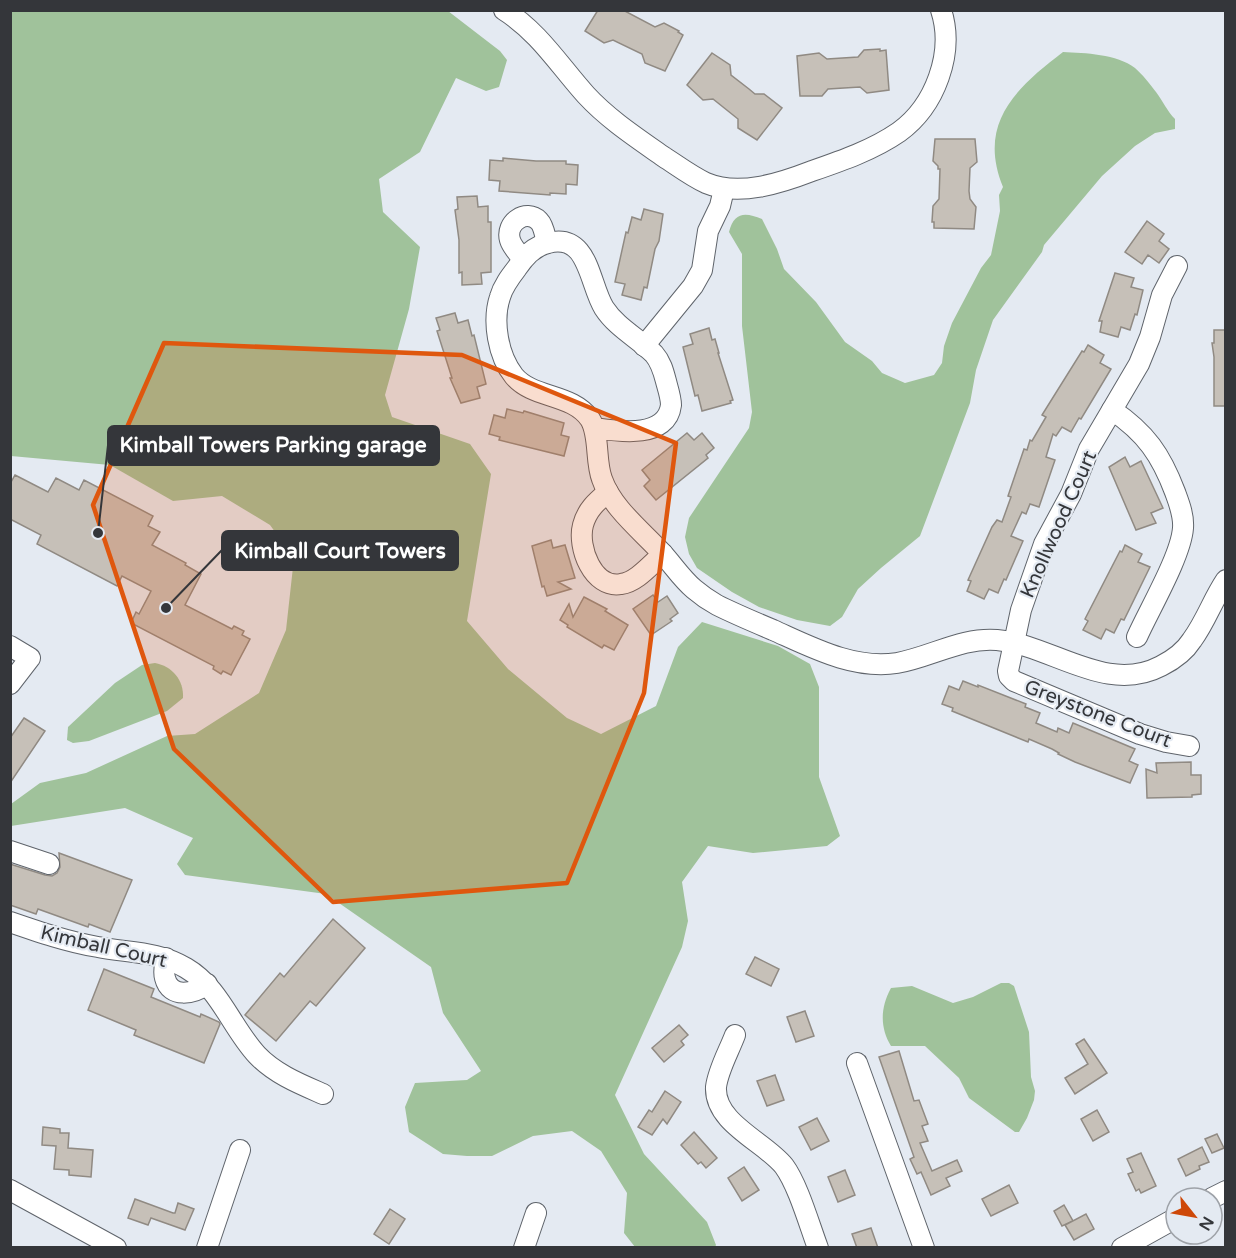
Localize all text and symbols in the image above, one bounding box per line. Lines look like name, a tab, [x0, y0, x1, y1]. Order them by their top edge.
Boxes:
callout: Kimball Towers Parking garage	[108, 426, 439, 465]
text: Kimball Towers Parking garage	[119, 433, 427, 458]
street label: Knollwood Court	[1016, 447, 1102, 602]
callout: Kimball Court Towers	[222, 531, 458, 570]
text: Kimball Court Towers	[234, 539, 446, 564]
street label: Greystone Court	[1021, 675, 1175, 753]
street label: Kimball Court	[38, 921, 170, 973]
north arrow	[1164, 1186, 1224, 1246]
text: N	[1194, 1213, 1218, 1234]

